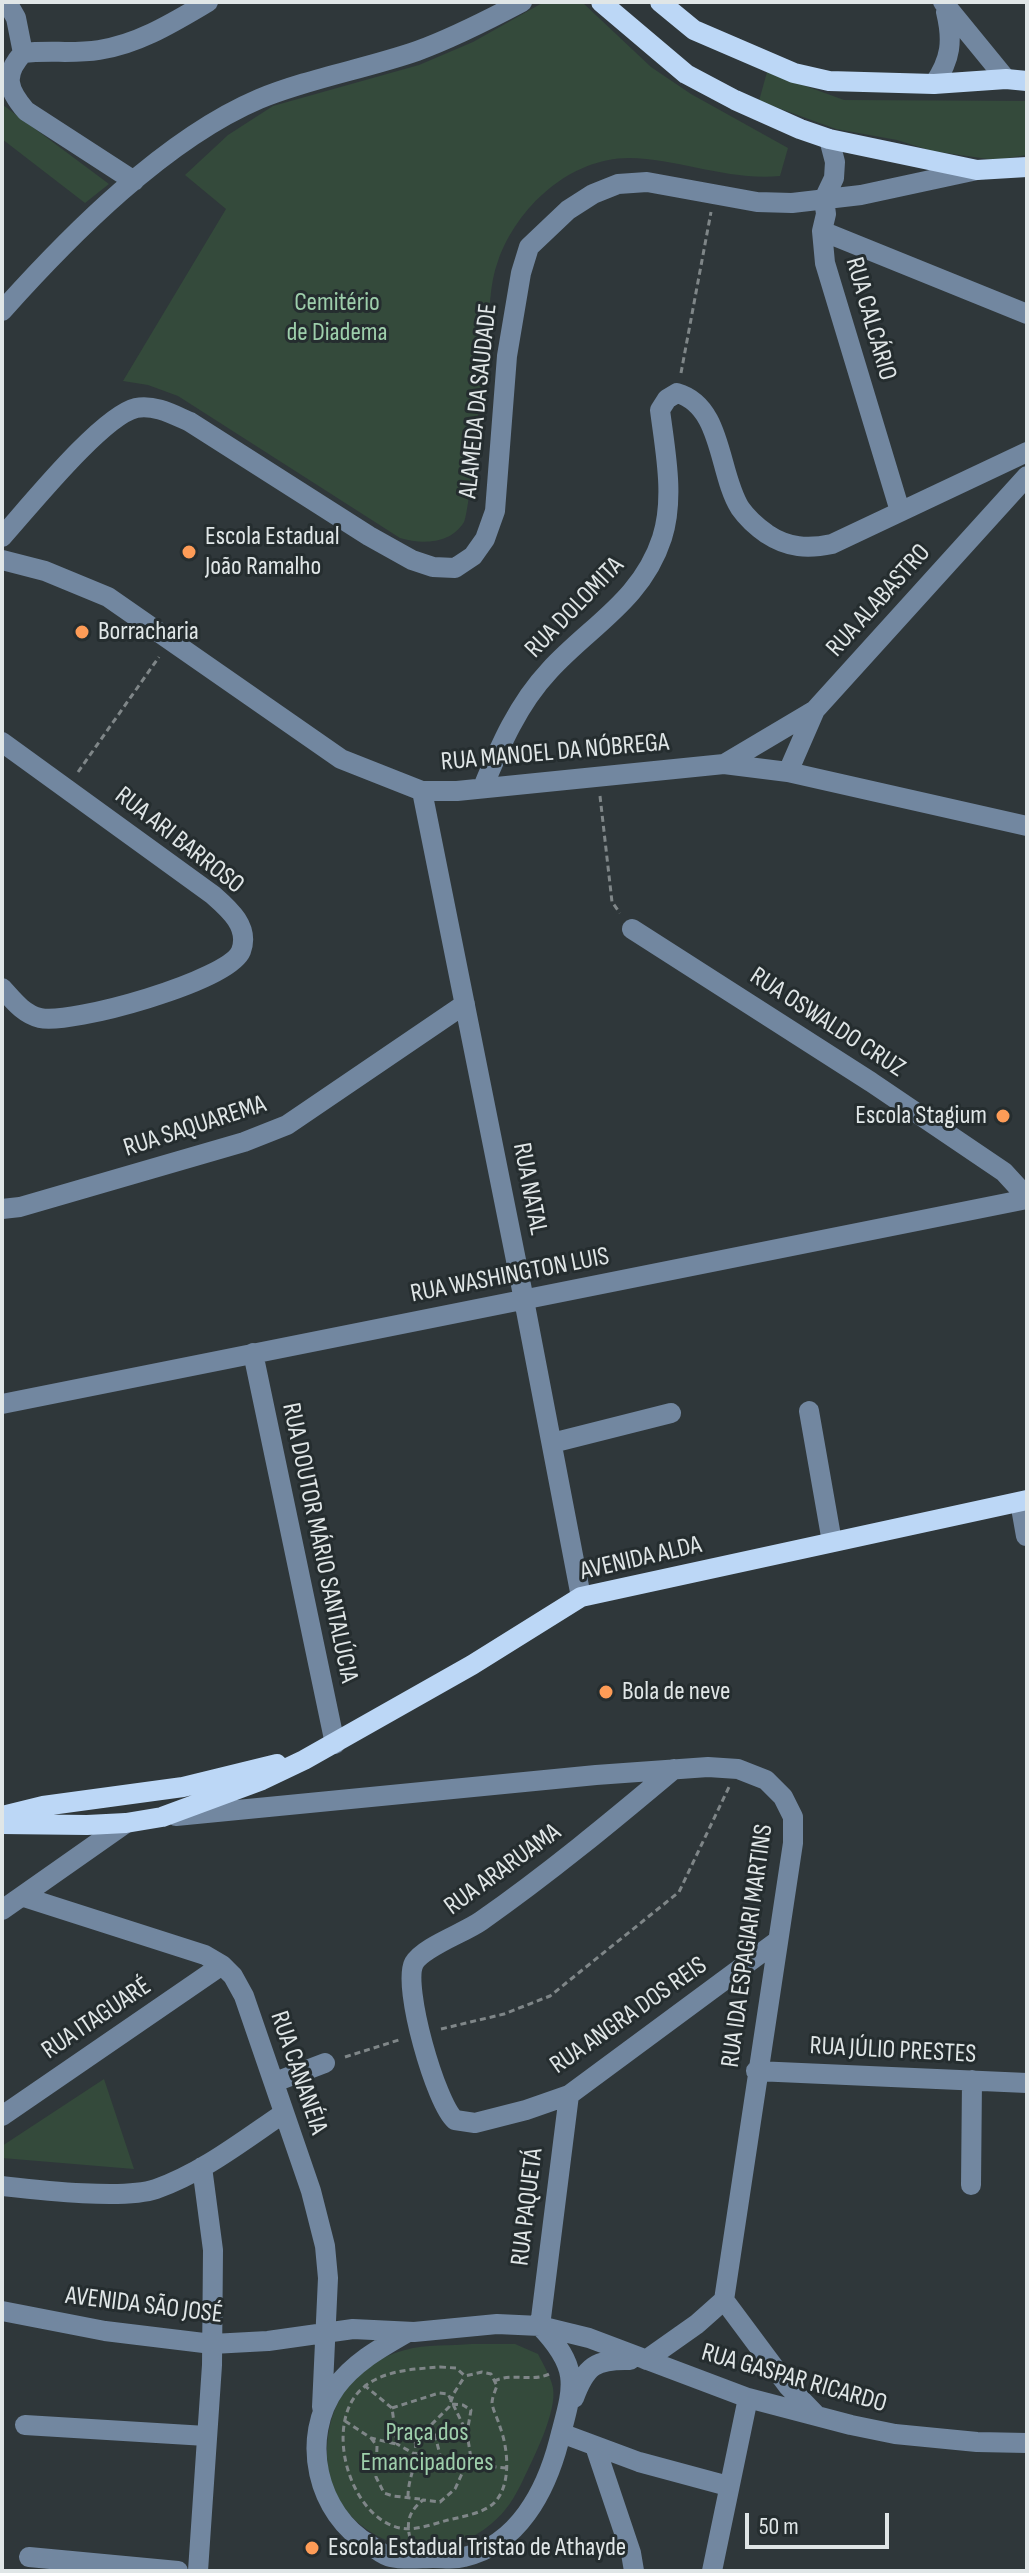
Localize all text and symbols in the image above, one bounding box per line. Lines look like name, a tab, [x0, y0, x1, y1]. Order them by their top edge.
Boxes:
street label: RUA CALCÁRIO	[838, 254, 902, 384]
park label: Cemitério de Diadema	[286, 287, 388, 348]
street label: ALAMEDA DA SAUDADE	[453, 302, 505, 500]
place label: Escola Estadual João Ramalho	[205, 521, 340, 582]
street label: RUA ALABASTRO	[820, 538, 938, 664]
marker: Escola Estadual João Ramalho	[180, 543, 198, 561]
street label: RUA DOLOMITA	[519, 551, 631, 665]
place label: Borracharia	[98, 616, 199, 648]
marker: Borracharia	[73, 623, 91, 641]
street label: RUA MANOEL DA NÓBREGA	[440, 727, 670, 779]
street label: RUA ARI BARROSO	[108, 781, 250, 901]
street label: RUA OSWALDO CRUZ	[744, 961, 910, 1085]
street label: RUA SAQUAREMA	[120, 1089, 270, 1165]
place label: Escola Stagium	[855, 1100, 987, 1132]
marker: Escola Stagium	[994, 1107, 1012, 1125]
street label: RUA NATAL	[505, 1140, 553, 1238]
street label: RUA WASHINGTON LUIS	[408, 1241, 612, 1311]
street label: RUA DOUTOR MÁRIO SANTALÚCIA	[274, 1400, 364, 1686]
street label: AVENIDA ALDA	[577, 1530, 705, 1588]
place label: Bola de neve	[622, 1676, 730, 1708]
marker: Bola de neve	[597, 1683, 615, 1701]
street label: RUA ARARUAMA	[439, 1817, 567, 1923]
street label: RUA IDA ESPAGIARI MARTINS	[715, 1822, 781, 2070]
street label: RUA ANGRA DOS REIS	[545, 1950, 713, 2082]
street label: RUA ITAGUARÉ	[36, 1971, 158, 2067]
street label: RUA CANANÉIA	[262, 2007, 334, 2139]
street label: RUA JÚLIO PRESTES	[809, 2031, 977, 2071]
street label: RUA PAQUETÁ	[505, 2146, 551, 2268]
street label: AVENIDA SÃO JOSÉ	[64, 2281, 224, 2331]
street label: RUA GASPAR RICARDO	[698, 2338, 890, 2420]
park label: Praça dos Emancipadores	[361, 2417, 493, 2478]
scale bar	[749, 2497, 893, 2547]
text: 50 m	[759, 2512, 799, 2541]
place label: Escola Estadual Tristao de Athayde	[328, 2532, 626, 2564]
marker: Escola Estadual Tristao de Athayde	[303, 2539, 321, 2557]

